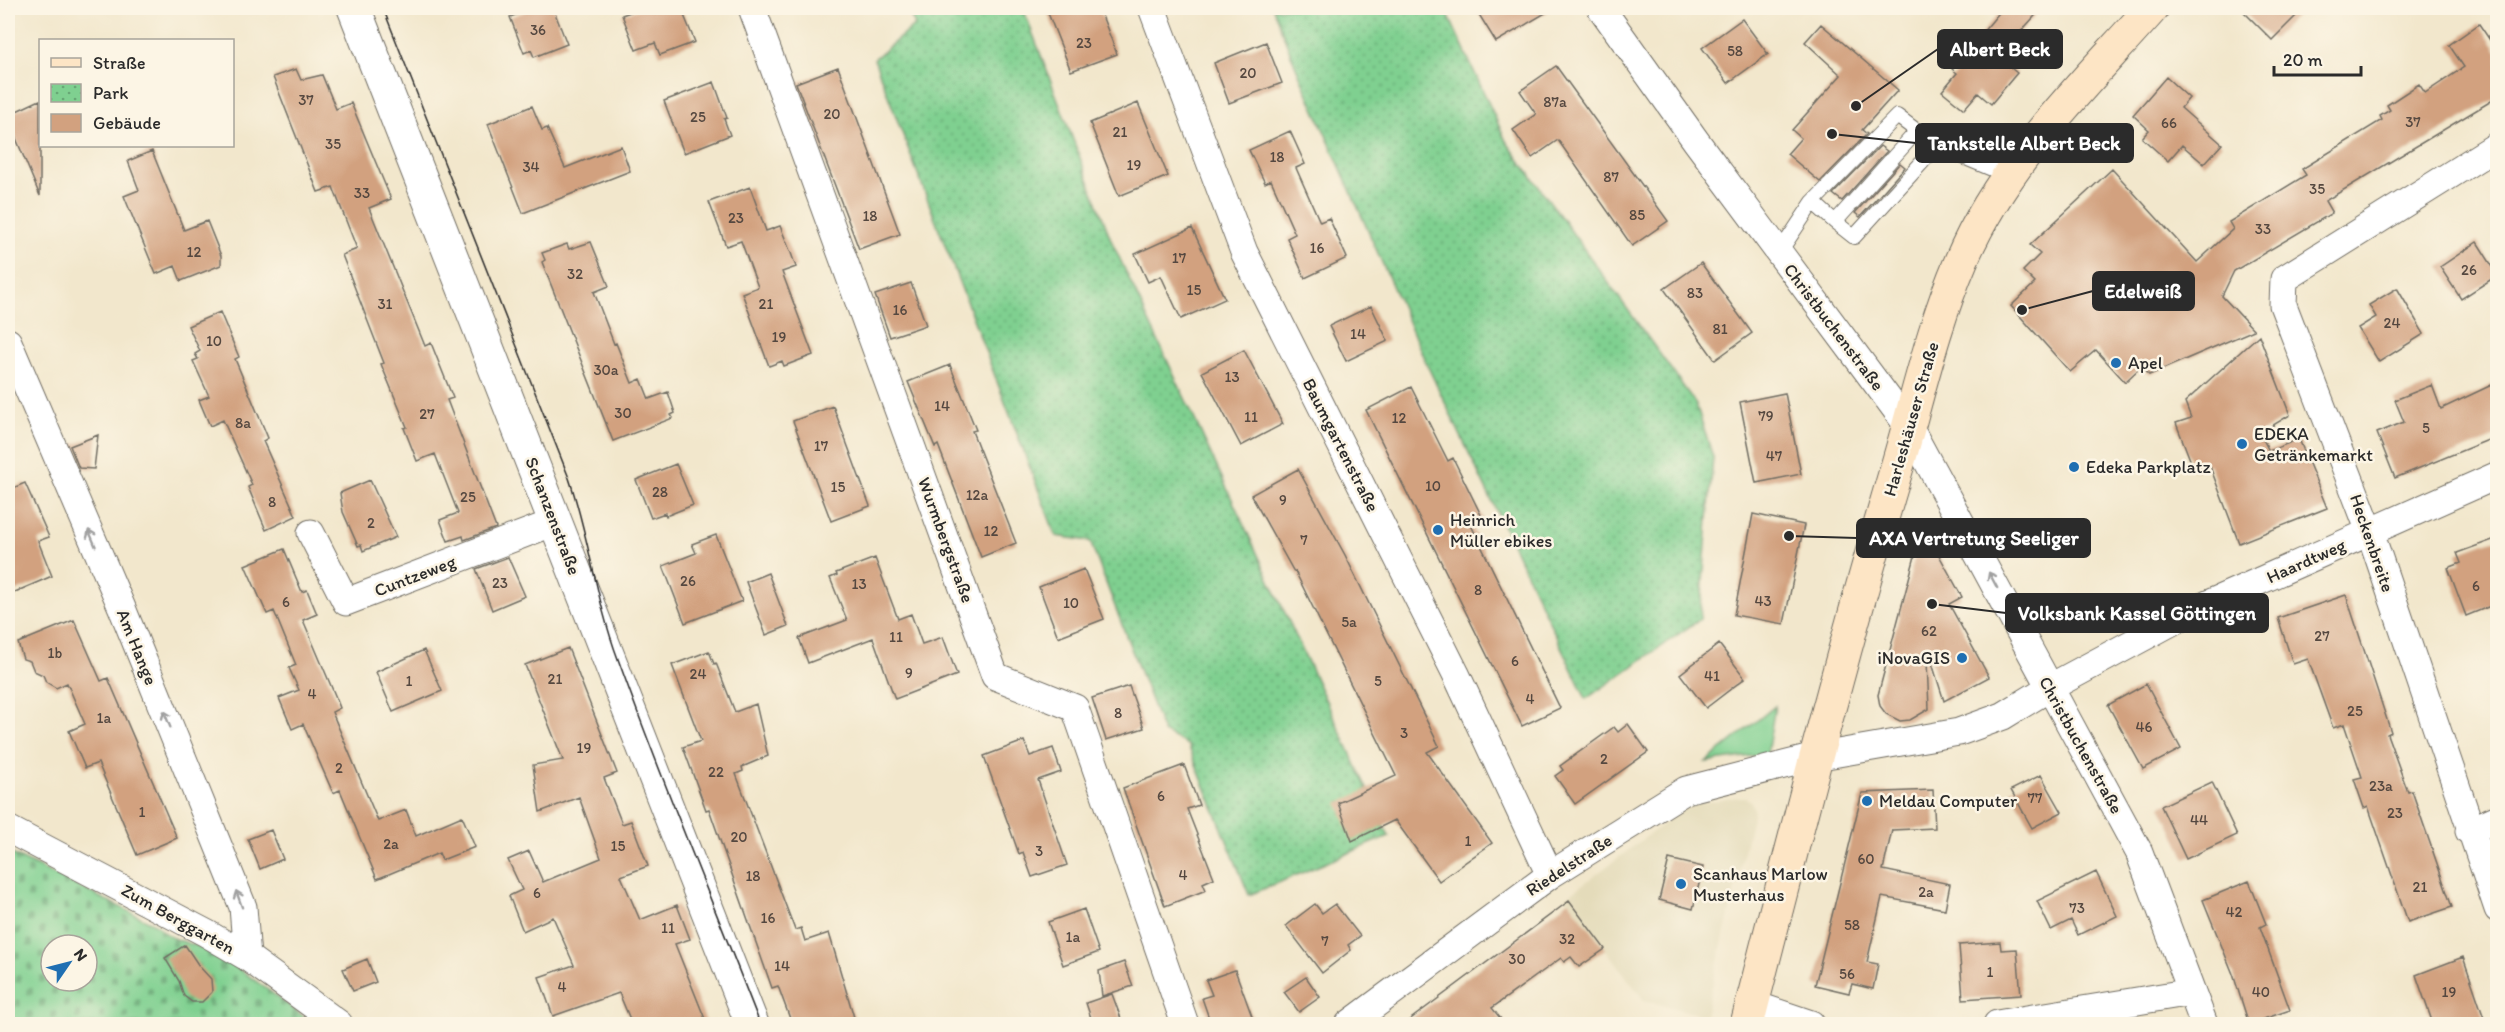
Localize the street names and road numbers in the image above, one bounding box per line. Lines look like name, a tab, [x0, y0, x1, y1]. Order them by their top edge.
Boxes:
street label: Christbuchenstraße	[1779, 259, 1889, 395]
street label: Harleshäuser Straße	[1878, 339, 1944, 499]
street label: Baumgartenstraße	[1298, 375, 1384, 515]
street label: Schanzenstraße	[520, 454, 586, 578]
street label: Wurmbergstraße	[913, 474, 979, 606]
street label: Heckenbreite	[2345, 491, 2399, 595]
street label: Haardtweg	[2263, 533, 2350, 588]
street label: Cuntzeweg	[371, 550, 460, 602]
street label: Am Hange	[112, 606, 162, 688]
street label: Christbuchenstraße	[2034, 672, 2128, 818]
street label: Riedelstraße	[1522, 829, 1616, 901]
street label: Zum Berggarten	[117, 879, 239, 959]

